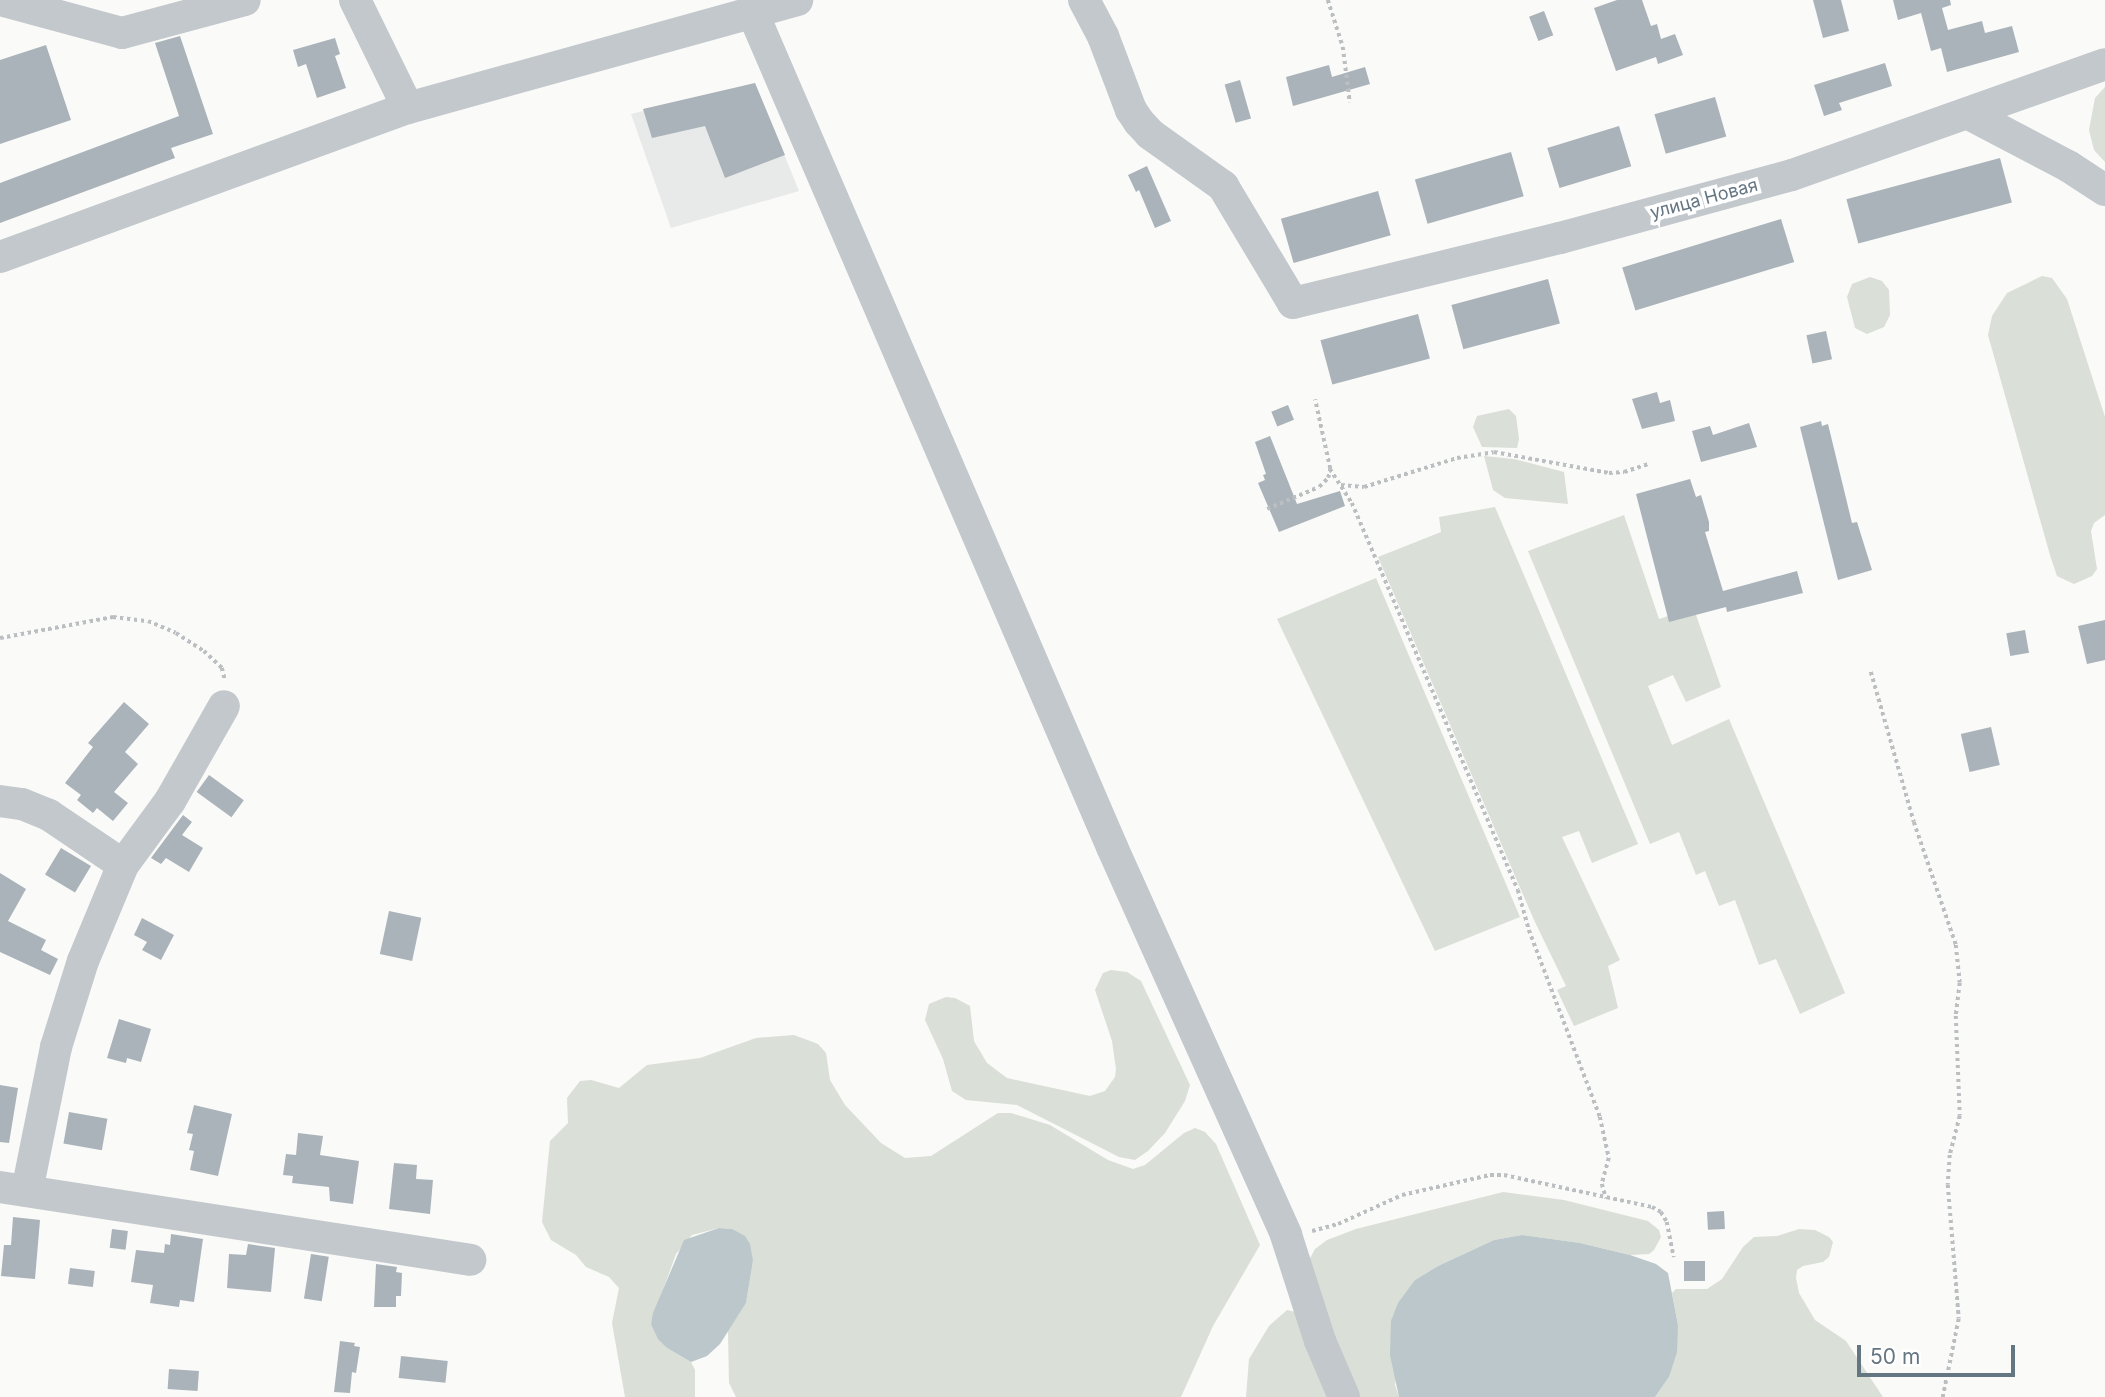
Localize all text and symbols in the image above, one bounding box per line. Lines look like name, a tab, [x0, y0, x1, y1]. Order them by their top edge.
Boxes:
street label: улица Новая	[1648, 174, 1760, 224]
scale bar	[1860, 1330, 2018, 1374]
text: 50 m	[1870, 1344, 1920, 1369]

